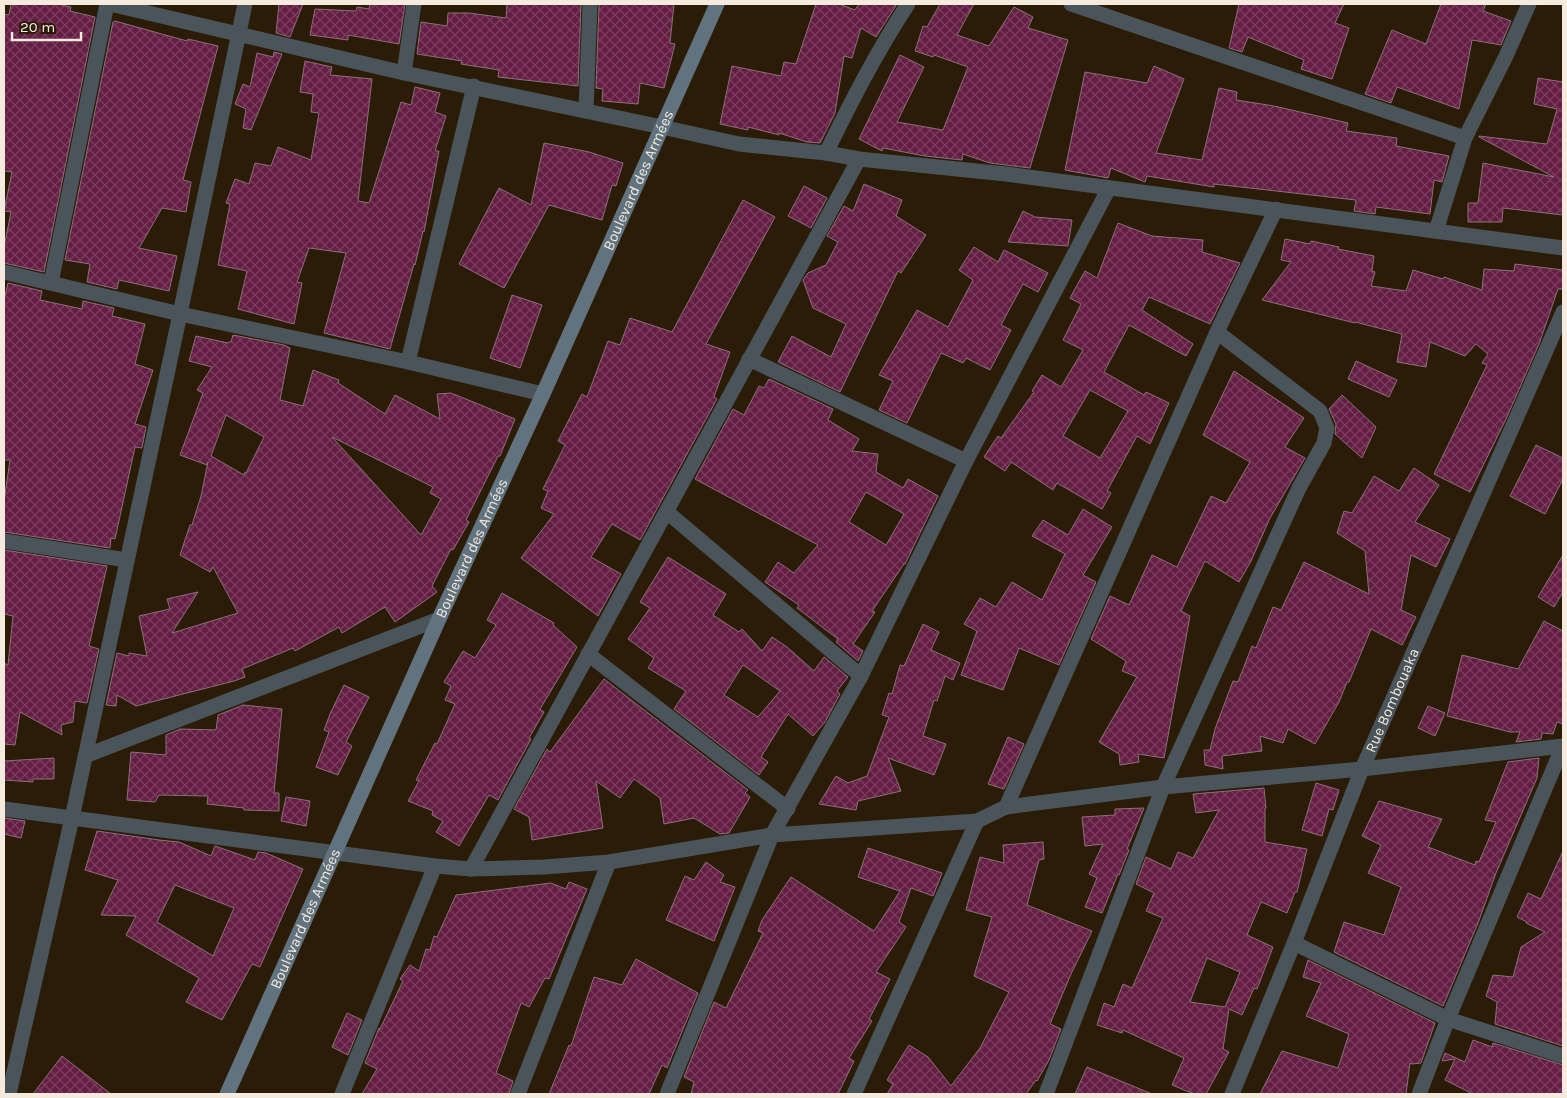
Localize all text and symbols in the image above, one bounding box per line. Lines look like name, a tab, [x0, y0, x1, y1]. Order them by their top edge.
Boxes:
scale bar	[12, 10, 81, 42]
text: 20 m	[20, 18, 55, 36]
street label: Boulevard des Armées	[599, 107, 677, 253]
street label: Boulevard des Armées	[432, 476, 512, 621]
street label: Rue Bombouaka	[1361, 645, 1423, 755]
street label: Boulevard des Armées	[266, 846, 344, 992]

